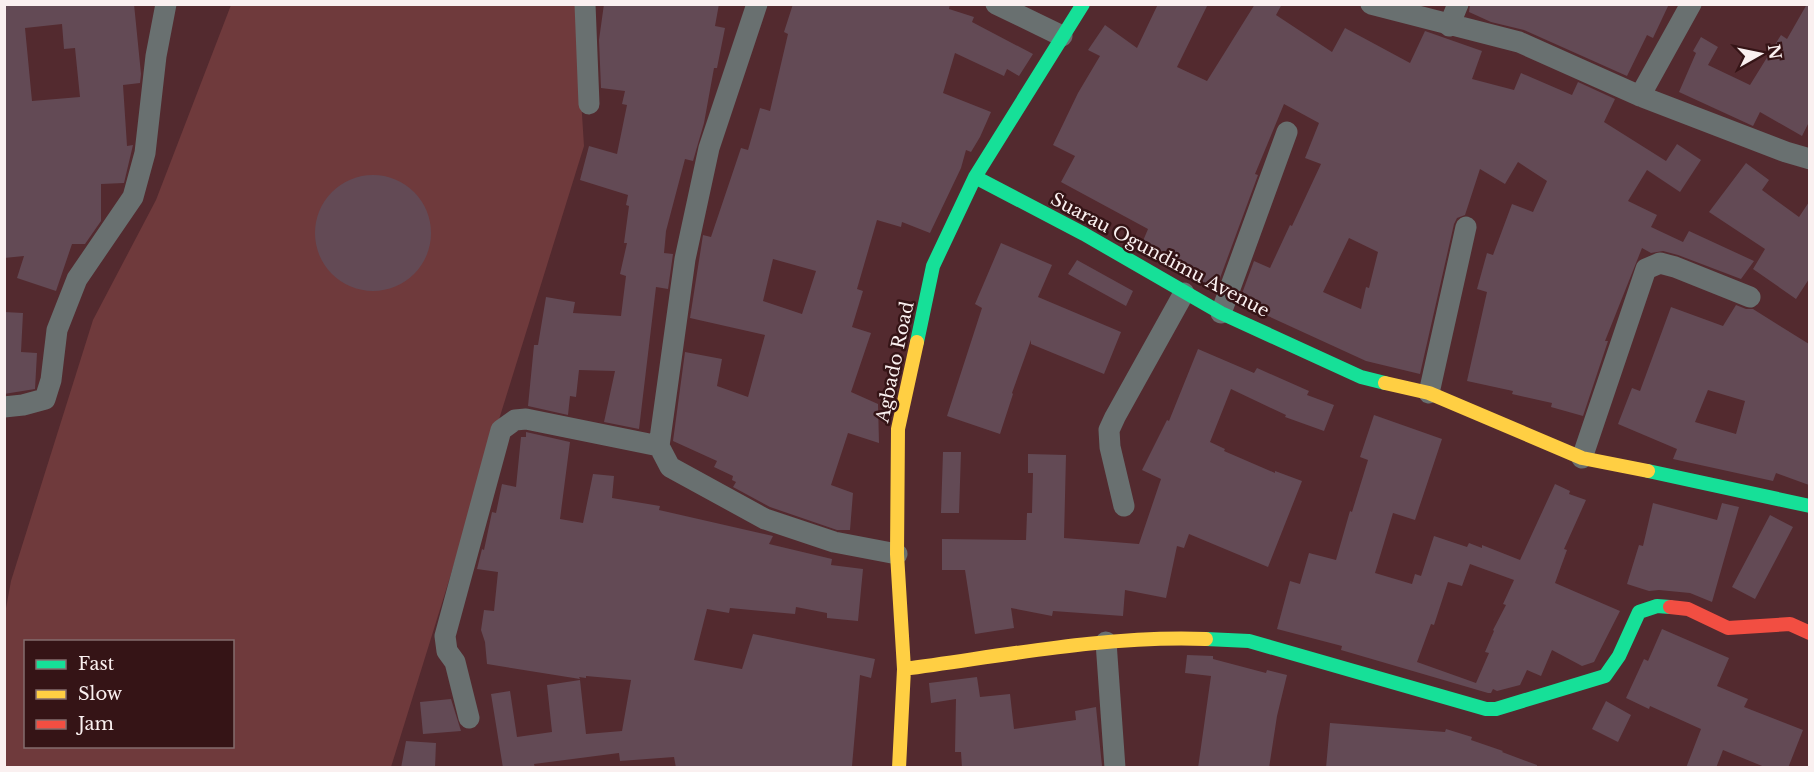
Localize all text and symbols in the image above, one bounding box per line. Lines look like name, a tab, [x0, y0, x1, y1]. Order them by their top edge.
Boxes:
north arrow	[1730, 24, 1790, 84]
text: N	[1764, 43, 1786, 61]
street label: Suarau Ogundimu Avenue	[1047, 188, 1273, 322]
street label: Agbado Road	[871, 299, 919, 426]
legend	[24, 640, 234, 748]
text: Fast	[78, 653, 115, 675]
text: Slow	[78, 683, 123, 705]
text: Jam	[76, 713, 114, 735]

